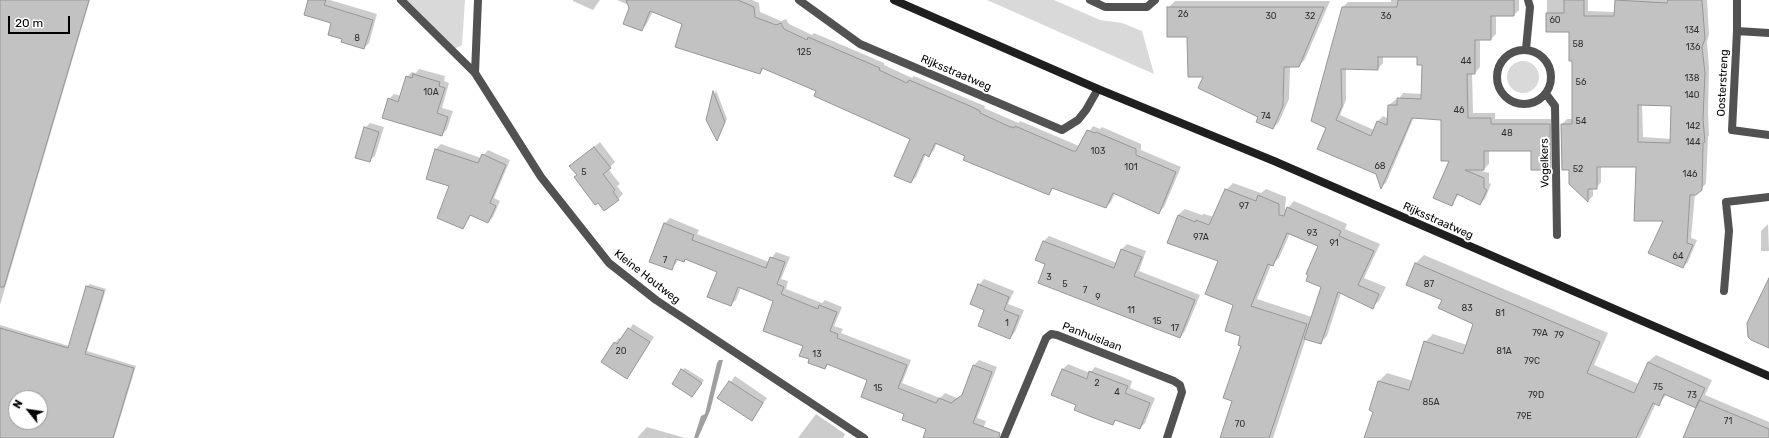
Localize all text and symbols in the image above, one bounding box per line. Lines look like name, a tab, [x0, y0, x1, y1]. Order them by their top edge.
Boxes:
scale bar	[10, 8, 72, 34]
house number: 26	[1178, 9, 1188, 19]
house number: 30	[1265, 11, 1277, 21]
house number: 32	[1305, 11, 1315, 21]
house number: 36	[1381, 11, 1391, 21]
house number: 60	[1549, 15, 1561, 25]
text: 20 m	[15, 16, 43, 30]
house number: 134	[1685, 25, 1699, 35]
house number: 8	[354, 33, 360, 43]
house number: 58	[1572, 39, 1584, 49]
house number: 136	[1686, 42, 1700, 52]
house number: 125	[797, 47, 811, 57]
street label: Oosterstreng	[1715, 49, 1731, 117]
street label: Rijksstraatweg	[919, 52, 993, 94]
house number: 44	[1460, 56, 1472, 66]
house number: 138	[1685, 73, 1699, 83]
house number: 56	[1576, 77, 1586, 87]
house number: 10A	[423, 87, 439, 97]
house number: 140	[1684, 90, 1700, 100]
house number: 46	[1453, 105, 1465, 115]
house number: 74	[1261, 111, 1271, 121]
house number: 54	[1576, 116, 1586, 126]
house number: 142	[1686, 121, 1700, 131]
house number: 48	[1501, 128, 1513, 138]
house number: 144	[1685, 137, 1701, 147]
street label: Vogelkers	[1538, 138, 1552, 188]
house number: 103	[1091, 146, 1105, 156]
house number: 68	[1374, 161, 1386, 171]
house number: 101	[1124, 162, 1138, 172]
house number: 52	[1573, 164, 1583, 174]
house number: 5	[581, 167, 587, 177]
house number: 146	[1683, 169, 1697, 179]
street label: Rijksstraatweg	[1401, 200, 1475, 242]
house number: 97	[1239, 201, 1249, 211]
house number: 93	[1307, 228, 1317, 238]
house number: 97A	[1193, 232, 1209, 242]
house number: 91	[1329, 238, 1339, 248]
street label: Kleine Houtweg	[611, 247, 683, 307]
house number: 64	[1672, 251, 1684, 261]
house number: 7	[663, 255, 667, 265]
house number: 3	[1046, 272, 1052, 282]
house number: 5	[1062, 279, 1068, 289]
house number: 87	[1424, 279, 1434, 289]
house number: 7	[1083, 285, 1087, 295]
house number: 9	[1095, 292, 1101, 302]
house number: 83	[1461, 303, 1473, 313]
house number: 11	[1127, 305, 1135, 315]
house number: 81	[1495, 308, 1505, 318]
house number: 15	[1152, 316, 1162, 326]
house number: 1	[1005, 318, 1009, 328]
street label: Panhuislaan	[1060, 320, 1124, 354]
house number: 17	[1171, 323, 1179, 333]
house number: 79A	[1532, 328, 1548, 338]
house number: 79	[1554, 330, 1564, 340]
house number: 20	[616, 346, 626, 356]
house number: 81A	[1496, 346, 1512, 356]
house number: 13	[812, 349, 822, 359]
house number: 79C	[1524, 356, 1540, 366]
house number: 2	[1094, 378, 1100, 388]
house number: 75	[1653, 382, 1663, 392]
house number: 15	[873, 383, 883, 393]
house number: 4	[1114, 387, 1120, 397]
north arrow	[8, 390, 48, 430]
house number: 79D	[1528, 390, 1544, 400]
house number: 73	[1687, 390, 1697, 400]
house number: 85A	[1422, 397, 1440, 407]
text: N	[10, 398, 26, 411]
house number: 79E	[1516, 411, 1532, 421]
house number: 71	[1724, 416, 1732, 426]
house number: 70	[1235, 419, 1245, 429]

